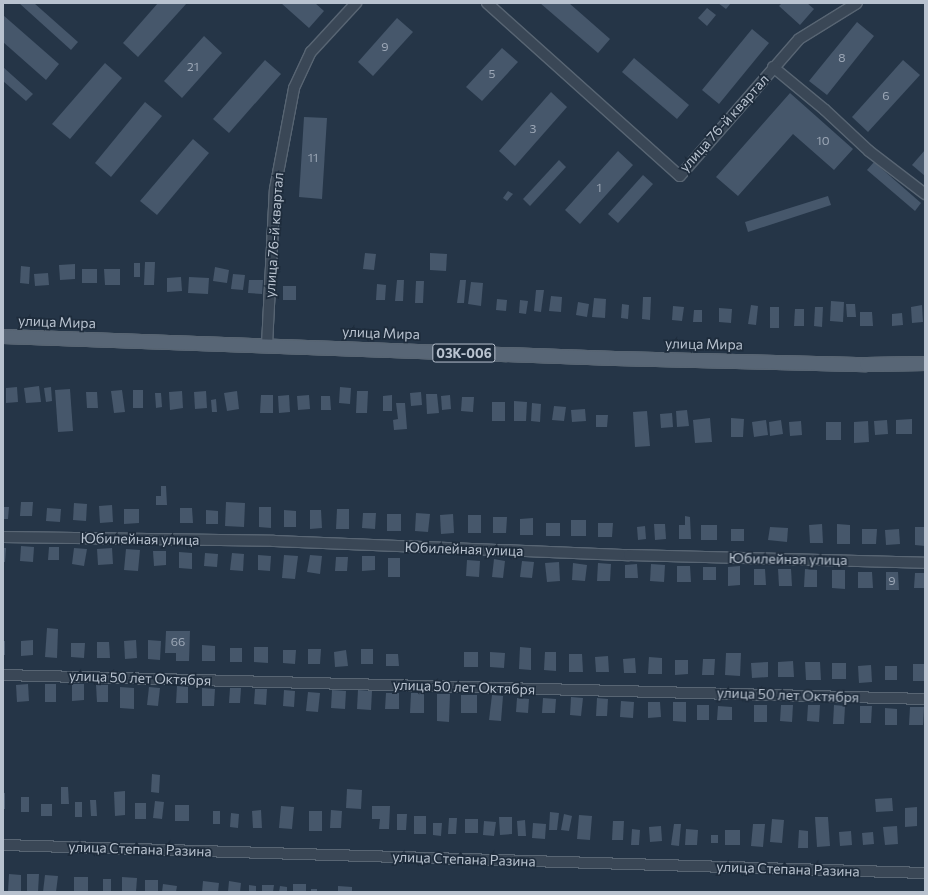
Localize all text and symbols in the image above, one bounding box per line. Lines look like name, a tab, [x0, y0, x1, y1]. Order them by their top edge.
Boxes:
house number: 9	[381, 40, 389, 54]
house number: 8	[838, 51, 846, 65]
house number: 21	[187, 60, 199, 74]
house number: 5	[489, 67, 495, 81]
street label: улица 76-й квартал	[676, 71, 772, 175]
house number: 6	[882, 89, 890, 103]
house number: 3	[530, 122, 536, 136]
house number: 10	[817, 134, 829, 148]
house number: 11	[308, 151, 318, 165]
street label: улица 76-й квартал	[261, 172, 287, 298]
house number: 1	[596, 181, 602, 195]
street label: улица Мира	[18, 312, 96, 332]
street label: улица Мира	[342, 323, 420, 343]
street label: улица Мира	[665, 335, 743, 353]
road number: 03К-006	[432, 342, 496, 364]
street label: Юбилейная улица	[80, 530, 200, 548]
street label: Юбилейная улица	[404, 539, 524, 559]
street label: Юбилейная улица	[728, 550, 848, 568]
house number: 9	[888, 574, 896, 588]
house number: 66	[171, 635, 185, 649]
street label: улица 50 лет Октября	[69, 667, 211, 689]
street label: улица 50 лет Октября	[393, 676, 535, 698]
street label: улица 50 лет Октября	[717, 684, 859, 706]
street label: улица Степана Разина	[68, 838, 212, 860]
street label: улица Степана Разина	[392, 848, 536, 870]
street label: улица Степана Разина	[716, 858, 860, 880]

